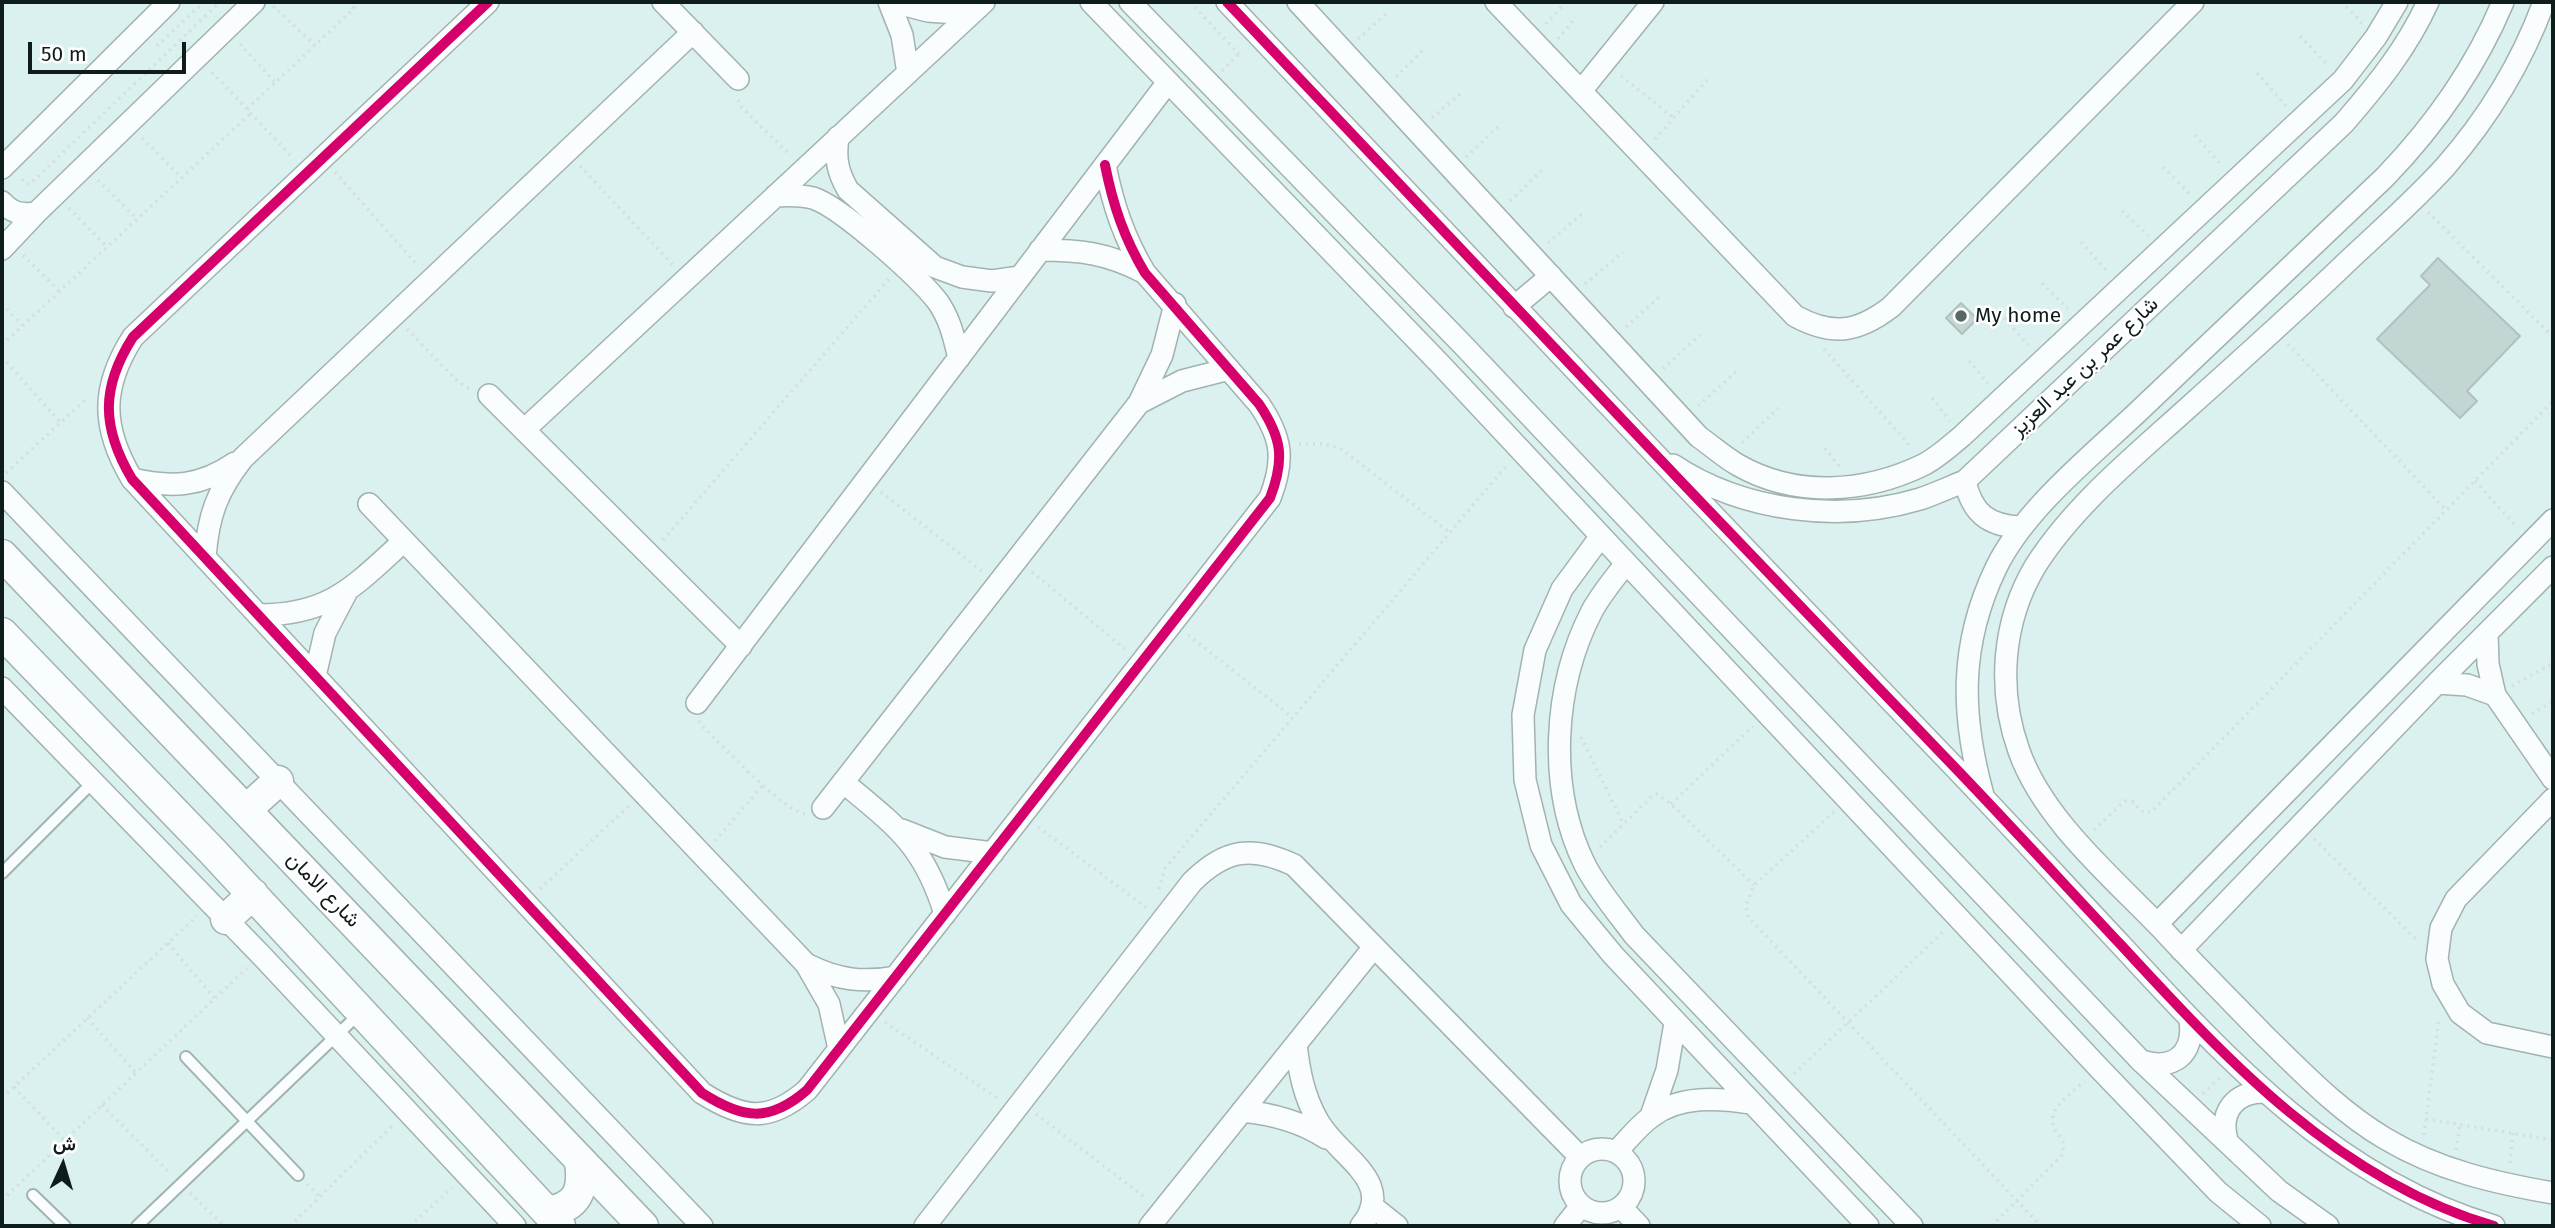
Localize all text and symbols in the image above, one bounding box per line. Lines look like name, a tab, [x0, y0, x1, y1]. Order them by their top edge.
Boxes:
scale bar	[32, 28, 189, 72]
text: 50 m	[41, 41, 87, 67]
street label: شارع عمر بن عبد العزيز	[2006, 292, 2164, 442]
place label: My home	[1975, 303, 2061, 329]
marker: My home	[1953, 308, 1969, 324]
street label: شارع الامان	[281, 847, 365, 933]
north arrow	[28, 1130, 98, 1200]
text: ش	[52, 1131, 77, 1156]

